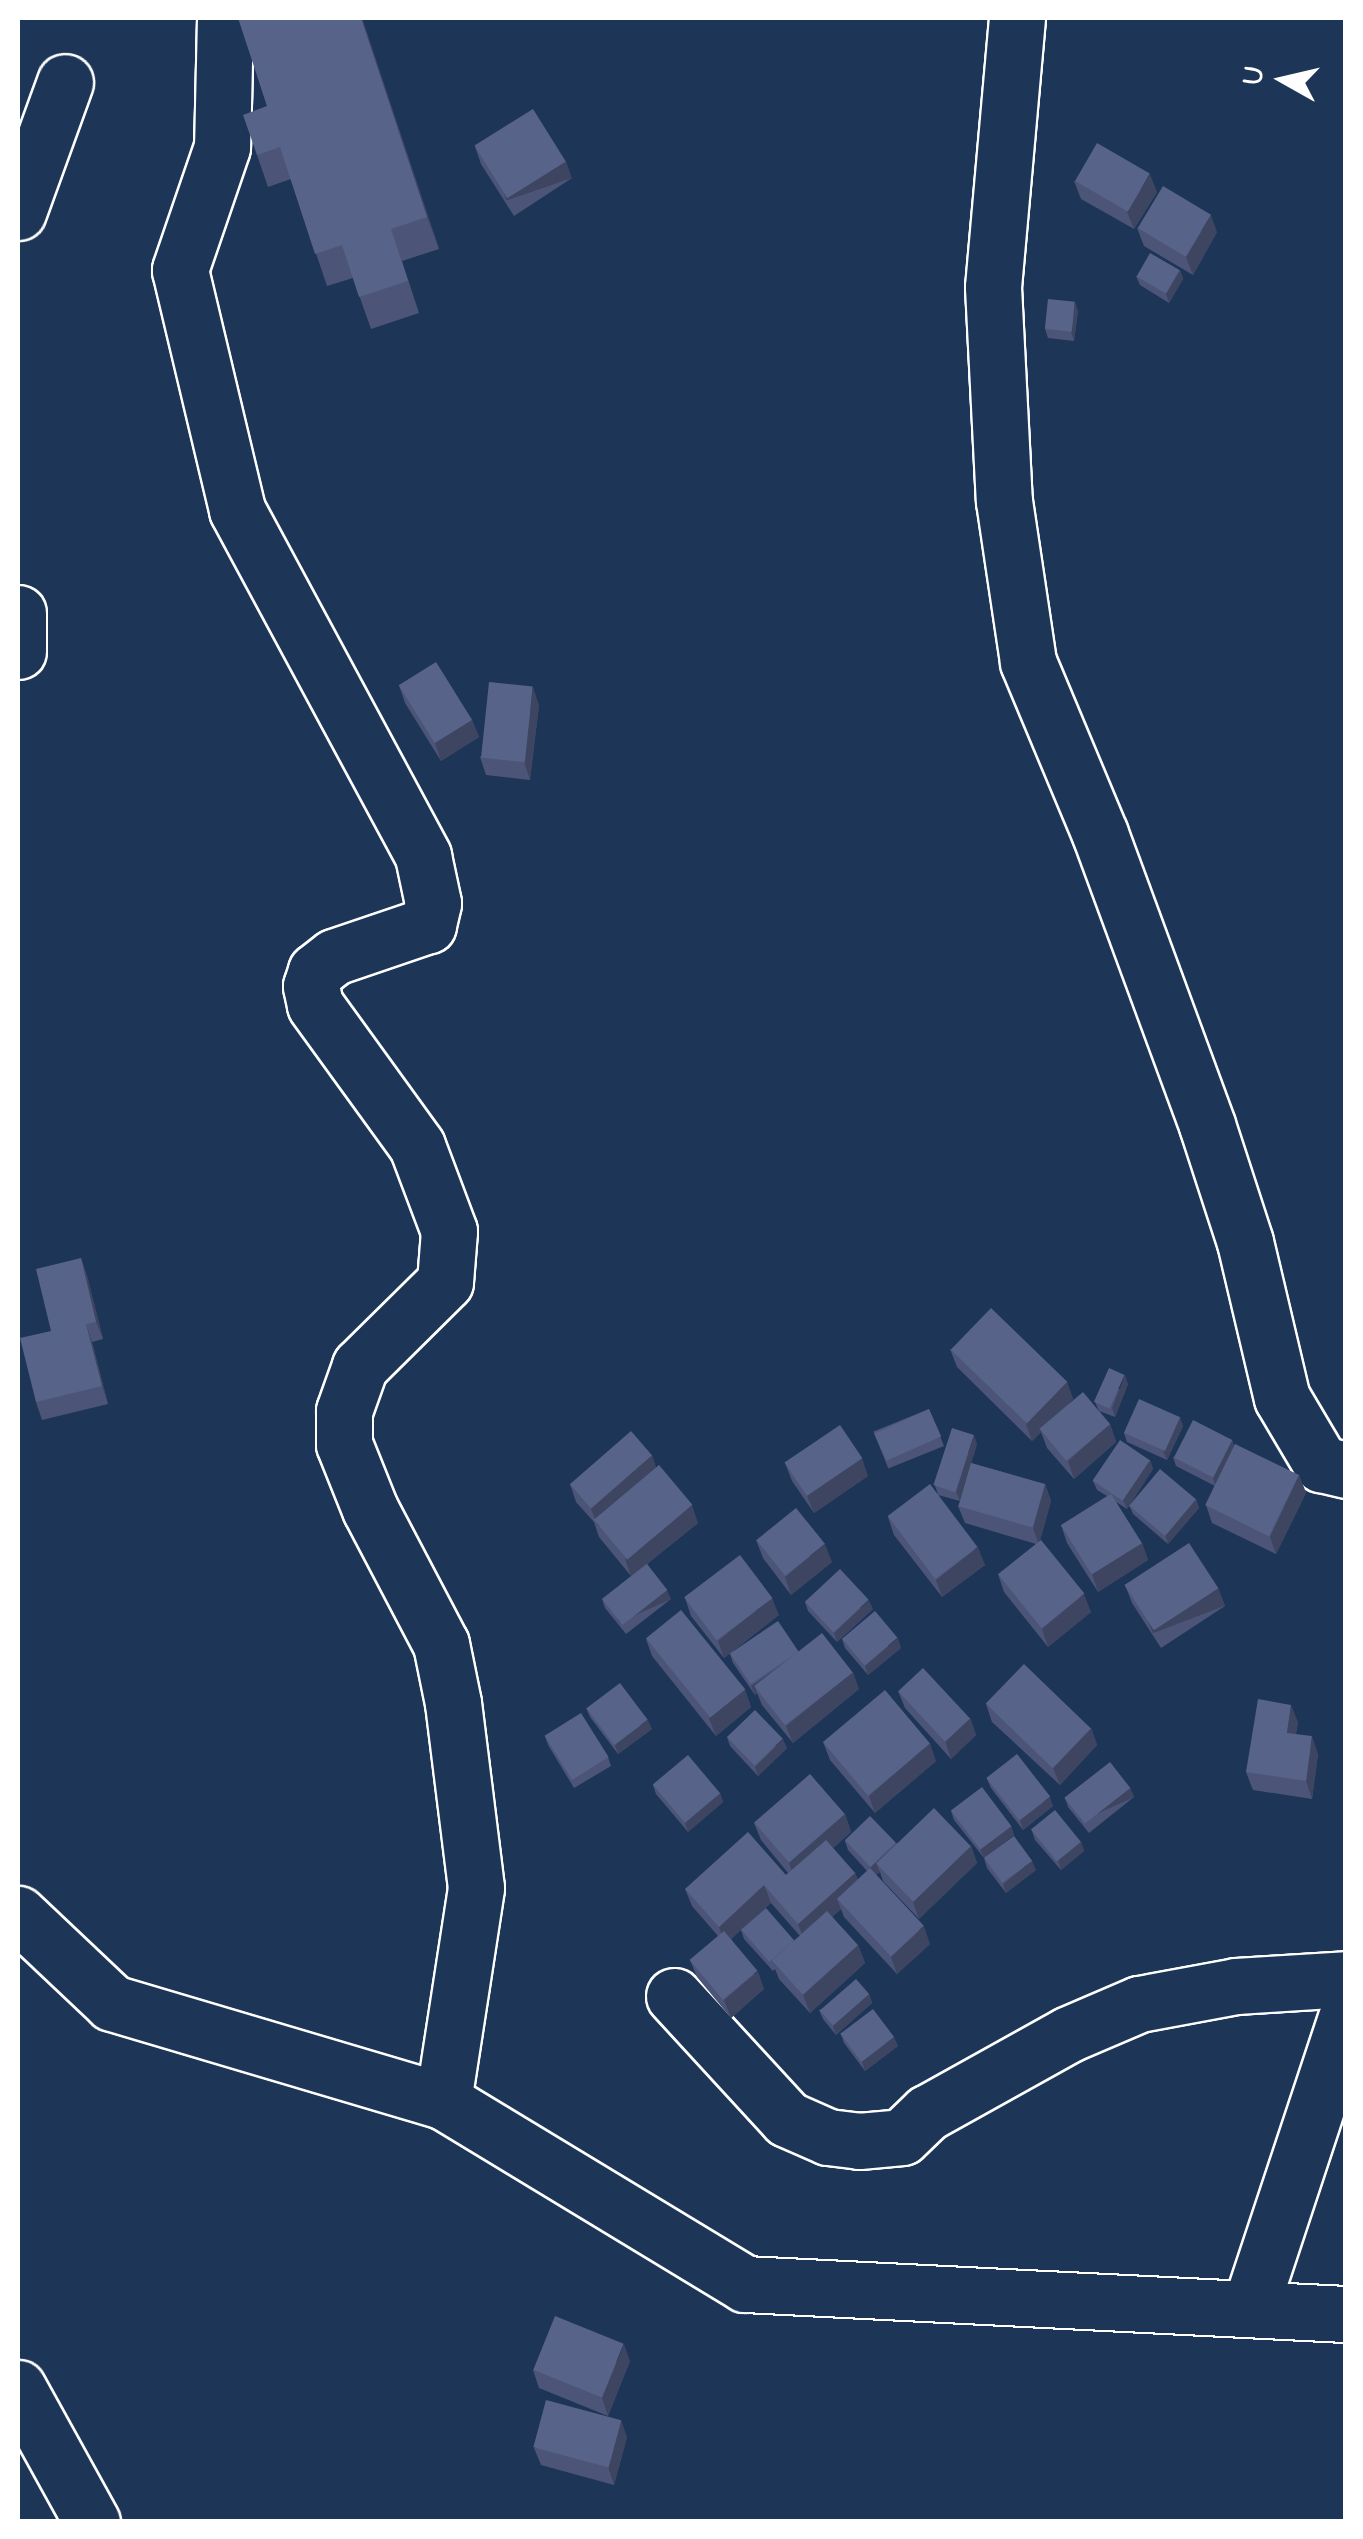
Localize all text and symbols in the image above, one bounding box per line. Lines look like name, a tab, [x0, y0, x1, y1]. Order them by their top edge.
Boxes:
north arrow	[1233, 30, 1333, 130]
text: U	[1236, 64, 1270, 87]

